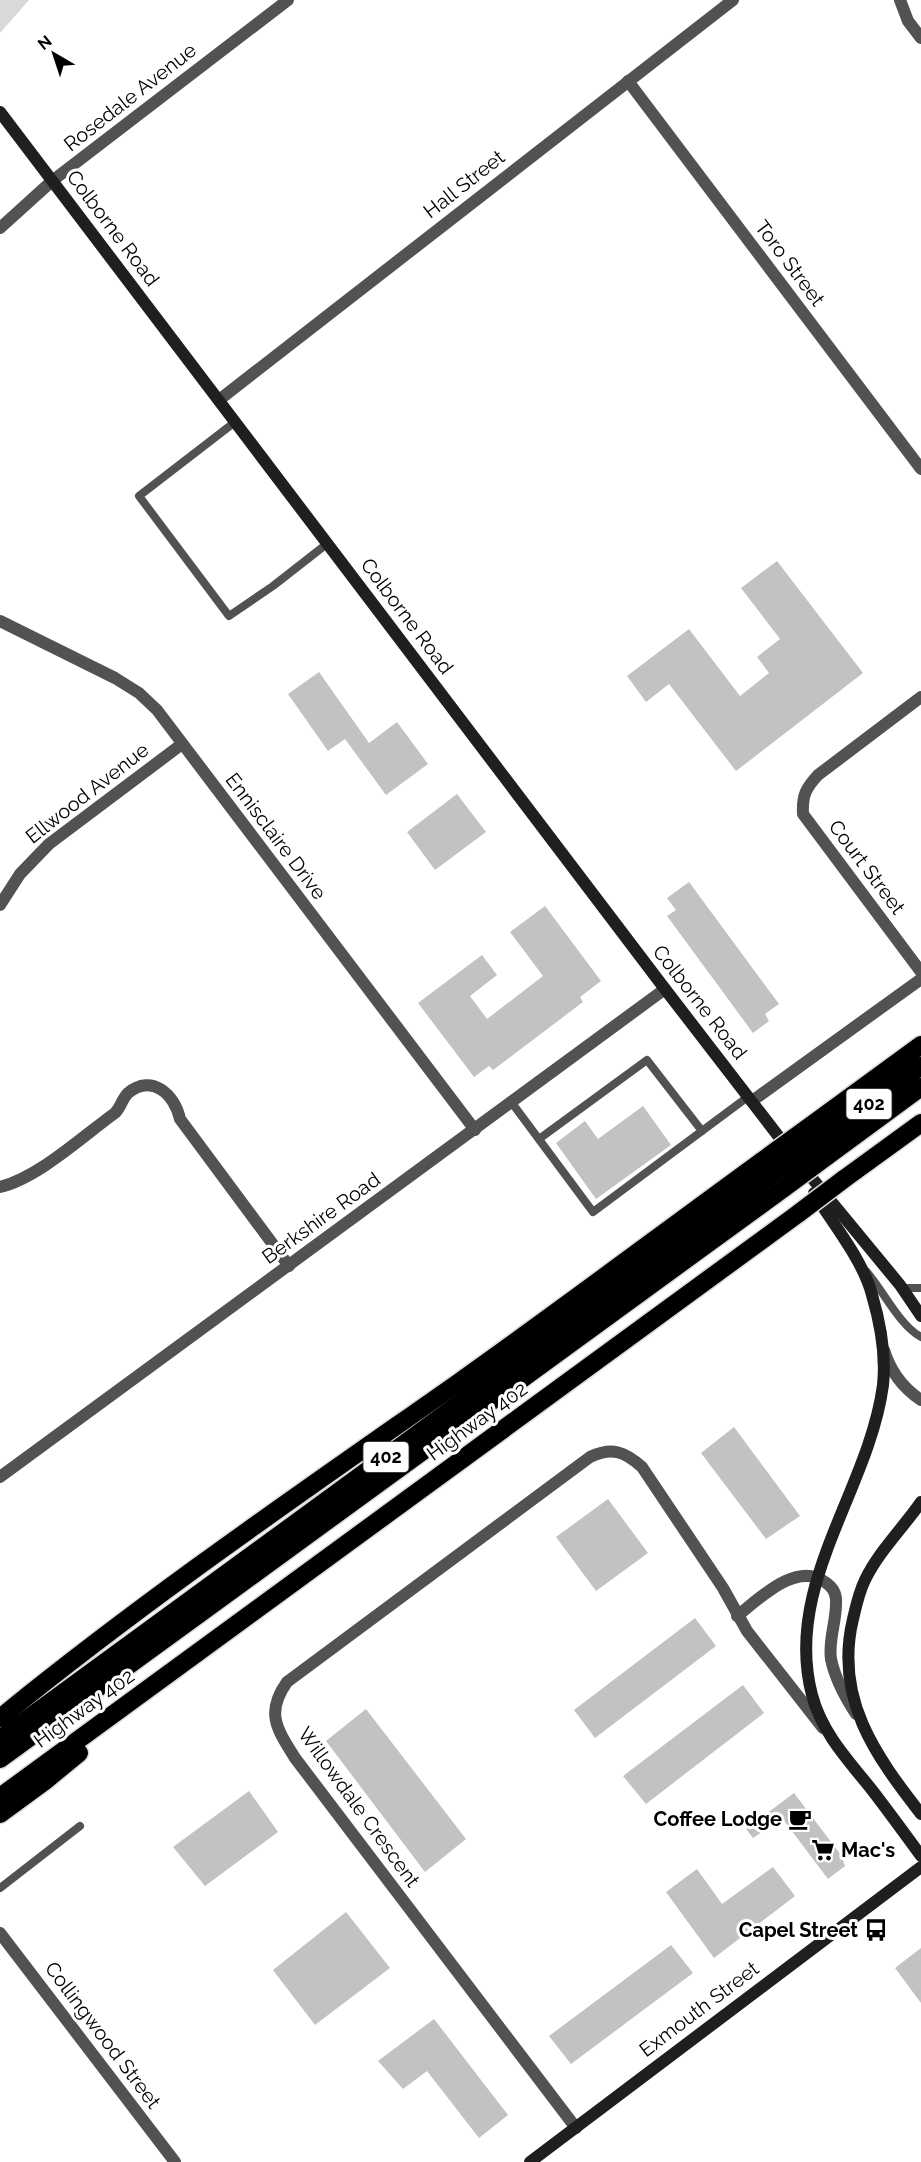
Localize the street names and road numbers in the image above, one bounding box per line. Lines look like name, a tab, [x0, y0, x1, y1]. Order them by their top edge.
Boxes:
street label: Rosedale Avenue	[59, 38, 201, 156]
street label: Hall Street	[419, 145, 510, 223]
street label: Colborne Road	[62, 165, 164, 291]
street label: Toro Street	[750, 215, 830, 311]
street label: Colborne Road	[356, 553, 458, 679]
street label: Ellwood Avenue	[21, 737, 154, 848]
street label: Ennisclaire Drive	[221, 768, 332, 904]
street label: Court Street	[824, 815, 910, 919]
street label: Colborne Road	[648, 940, 752, 1064]
road number: 402	[846, 1089, 892, 1119]
street label: Berkshire Road	[257, 1167, 385, 1269]
street label: Highway 402	[422, 1376, 532, 1466]
road number: 402	[364, 1442, 408, 1472]
street label: Highway 402	[29, 1663, 139, 1753]
street label: Willowdale Crescent	[293, 1722, 425, 1892]
street label: Exmouth Street	[635, 1956, 764, 2062]
street label: Collingwood Street	[40, 1957, 166, 2113]

